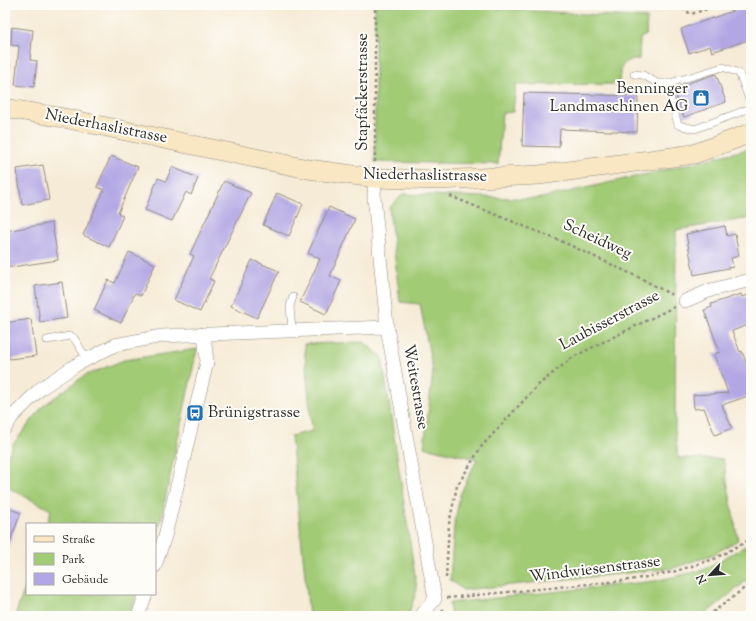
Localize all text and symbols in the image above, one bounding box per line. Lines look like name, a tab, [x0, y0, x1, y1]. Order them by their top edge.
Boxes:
street label: Stapfäckerstrasse	[352, 33, 375, 151]
place label: Benninger Landmaschinen AG	[550, 78, 688, 119]
shop icon: Benninger Landmaschinen AG	[691, 88, 711, 108]
street label: Niederhaslistrasse	[43, 104, 169, 150]
street label: Niederhaslistrasse	[363, 163, 487, 189]
street label: Scheidweg	[559, 214, 635, 266]
street label: Laubisserstrasse	[556, 285, 664, 357]
street label: Weitestrasse	[396, 343, 434, 431]
place label: Brünigstrasse	[208, 402, 300, 425]
bus stop icon: Brünigstrasse	[185, 403, 205, 423]
legend	[26, 523, 156, 595]
text: Straße	[62, 531, 96, 549]
text: Park	[62, 551, 85, 569]
street label: Windwiesenstrasse	[528, 551, 662, 589]
north arrow	[690, 555, 730, 595]
text: Gebäude	[62, 571, 109, 589]
text: N	[693, 571, 711, 587]

